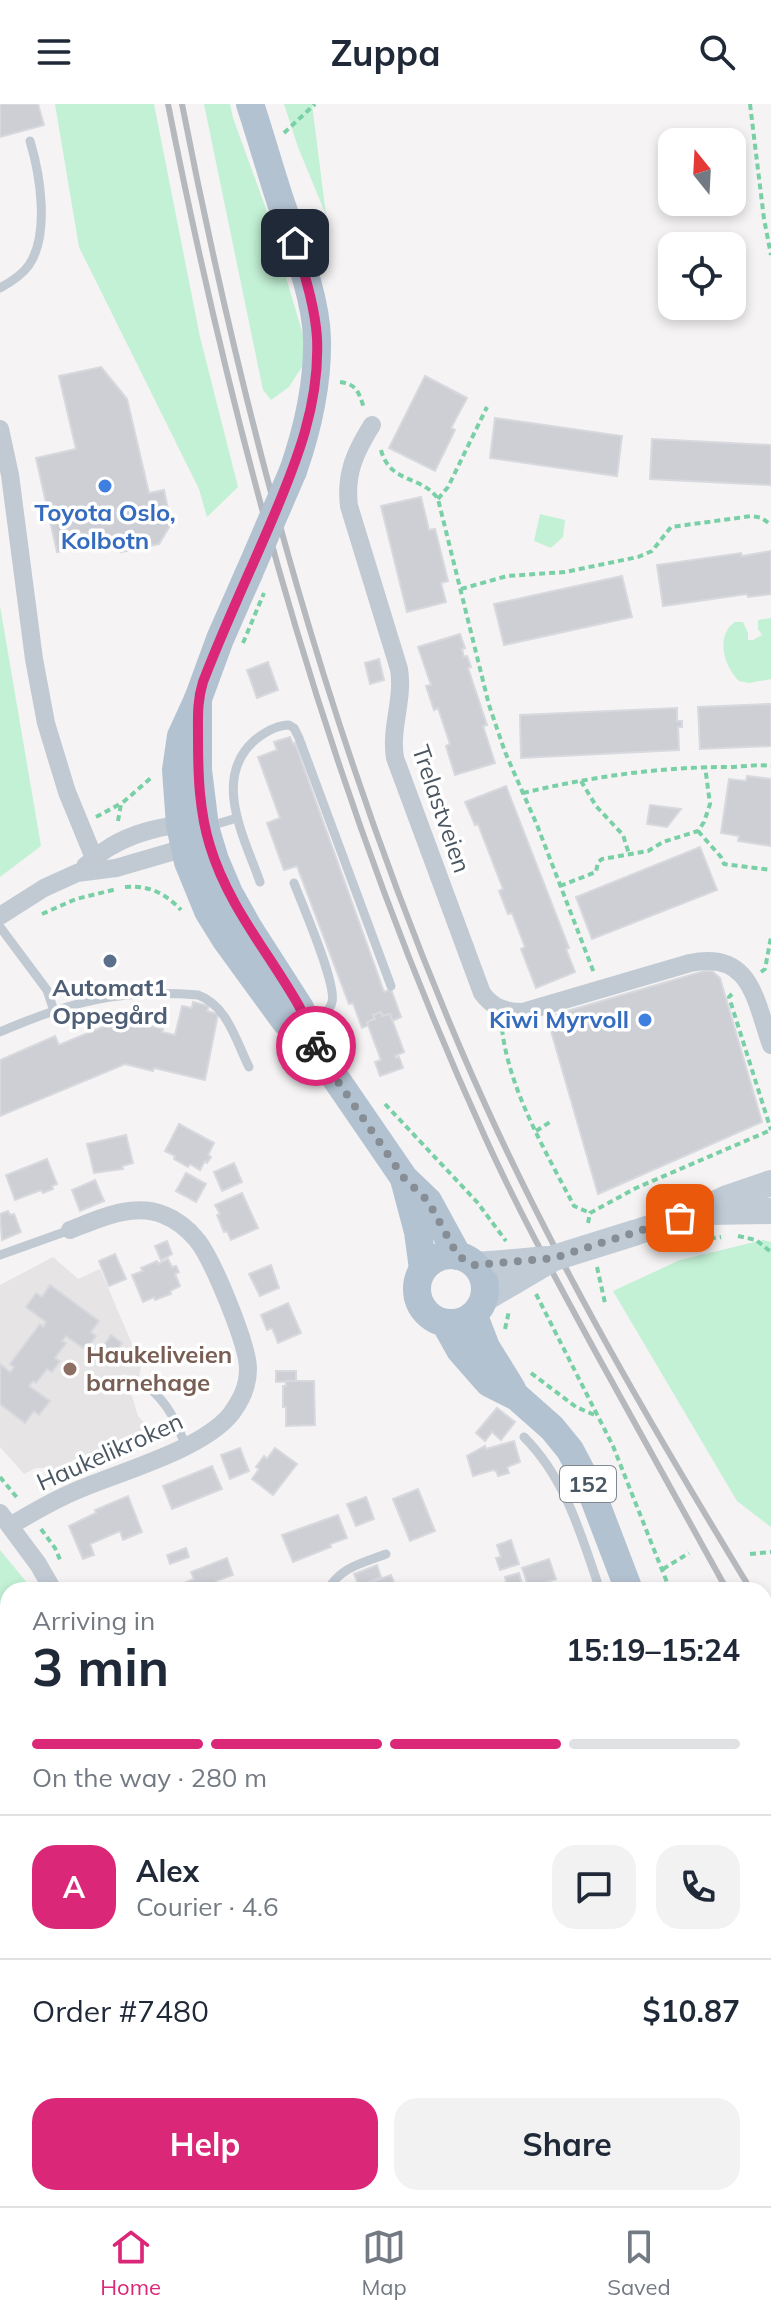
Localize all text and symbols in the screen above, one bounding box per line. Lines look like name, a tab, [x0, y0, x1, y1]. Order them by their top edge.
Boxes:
icon: menu	[32, 30, 76, 74]
text: Zuppa	[331, 30, 440, 75]
icon: search	[695, 30, 739, 74]
north arrow	[658, 128, 746, 216]
map controls	[658, 128, 746, 320]
pin	[261, 209, 329, 277]
icon: home	[273, 221, 317, 265]
button: locate	[658, 232, 746, 320]
marker: Toyota Oslo, Kolbotn	[96, 477, 114, 495]
place label: Toyota Oslo, Kolbotn	[34, 497, 176, 555]
street label: Trelastveien	[406, 741, 478, 877]
marker: Automat1 Oppegård	[101, 952, 119, 970]
place label: Automat1 Oppegård	[52, 972, 168, 1030]
place label: Kiwi Myrvoll	[489, 1004, 629, 1034]
courier	[276, 1006, 356, 1086]
marker: Kiwi Myrvoll	[636, 1011, 654, 1029]
icon: bike	[294, 1024, 338, 1068]
pin	[646, 1184, 714, 1252]
icon: bag	[658, 1196, 702, 1240]
place label: Haukeliveien barnehage	[86, 1339, 232, 1397]
marker: Haukeliveien barnehage	[61, 1360, 79, 1378]
street label: Haukelikroken	[32, 1405, 187, 1497]
road number: 152	[560, 1466, 616, 1502]
text: Arriving in	[32, 1604, 155, 1637]
text: 15:19–15:24	[566, 1631, 740, 1669]
text: 3 min	[32, 1634, 169, 1699]
text: On the way · 280 m	[32, 1761, 267, 1794]
button: chat	[552, 1845, 636, 1929]
button: phone	[656, 1845, 740, 1929]
text: Alex	[136, 1852, 199, 1890]
text: A	[63, 1868, 85, 1906]
text: Courier · 4.6	[136, 1890, 279, 1923]
text: Order #7480	[32, 1992, 209, 2030]
text: $10.87	[643, 1992, 740, 2030]
button: Help	[32, 2098, 378, 2190]
button: Share	[394, 2098, 740, 2190]
tab: Home	[100, 2225, 161, 2301]
tab: Map	[361, 2225, 407, 2301]
tab: Saved	[607, 2225, 671, 2301]

